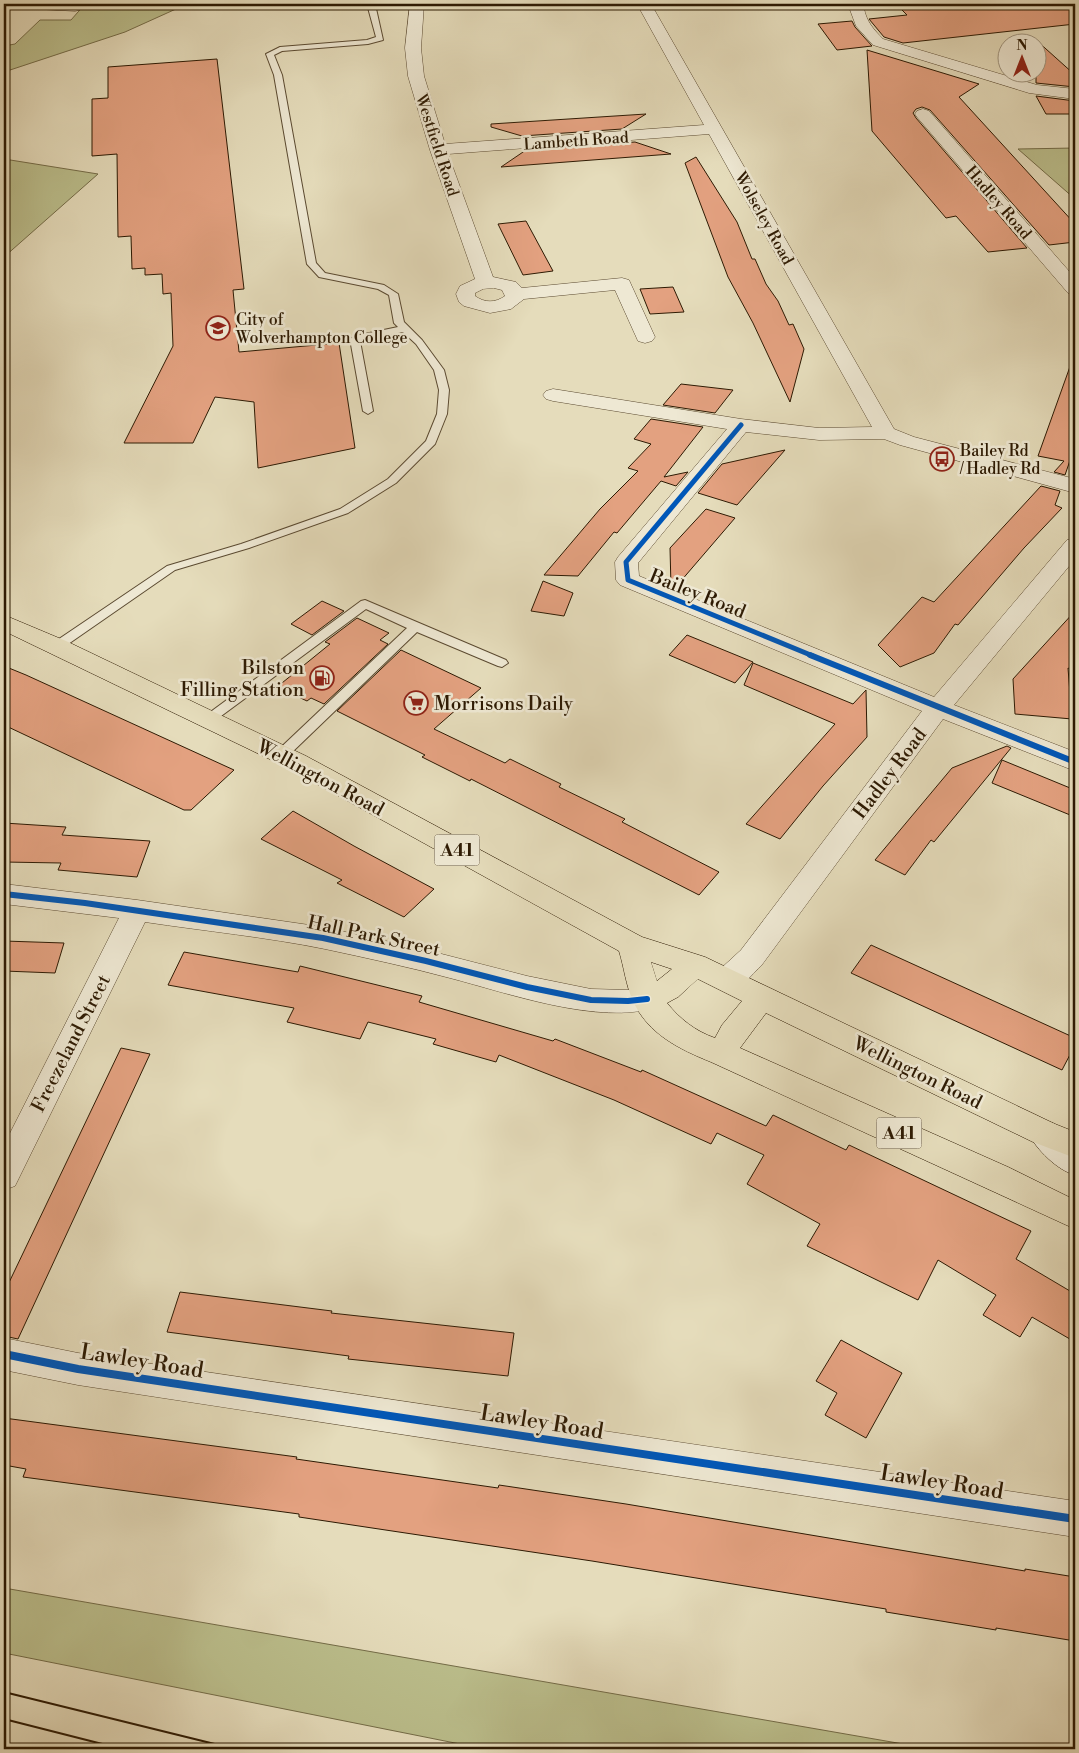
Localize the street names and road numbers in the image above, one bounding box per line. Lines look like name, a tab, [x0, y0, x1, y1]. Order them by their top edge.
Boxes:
street label: Westfield Road	[411, 91, 463, 199]
street label: Lambeth Road	[523, 127, 629, 155]
street label: Hadley Road	[961, 162, 1036, 244]
street label: Wolseley Road	[730, 168, 798, 268]
street label: Bailey Road	[645, 563, 749, 624]
street label: Hadley Road	[848, 723, 932, 824]
street label: Wellington Road	[252, 734, 388, 822]
road number: A41	[434, 834, 480, 866]
street label: Hall Park Street	[305, 910, 443, 962]
street label: Freezeland Street	[26, 970, 116, 1116]
street label: Wellington Road	[848, 1031, 986, 1115]
road number: A41	[876, 1118, 922, 1148]
street label: Lawley Road	[78, 1338, 206, 1385]
street label: Lawley Road	[478, 1399, 606, 1446]
street label: Lawley Road	[878, 1459, 1006, 1506]

